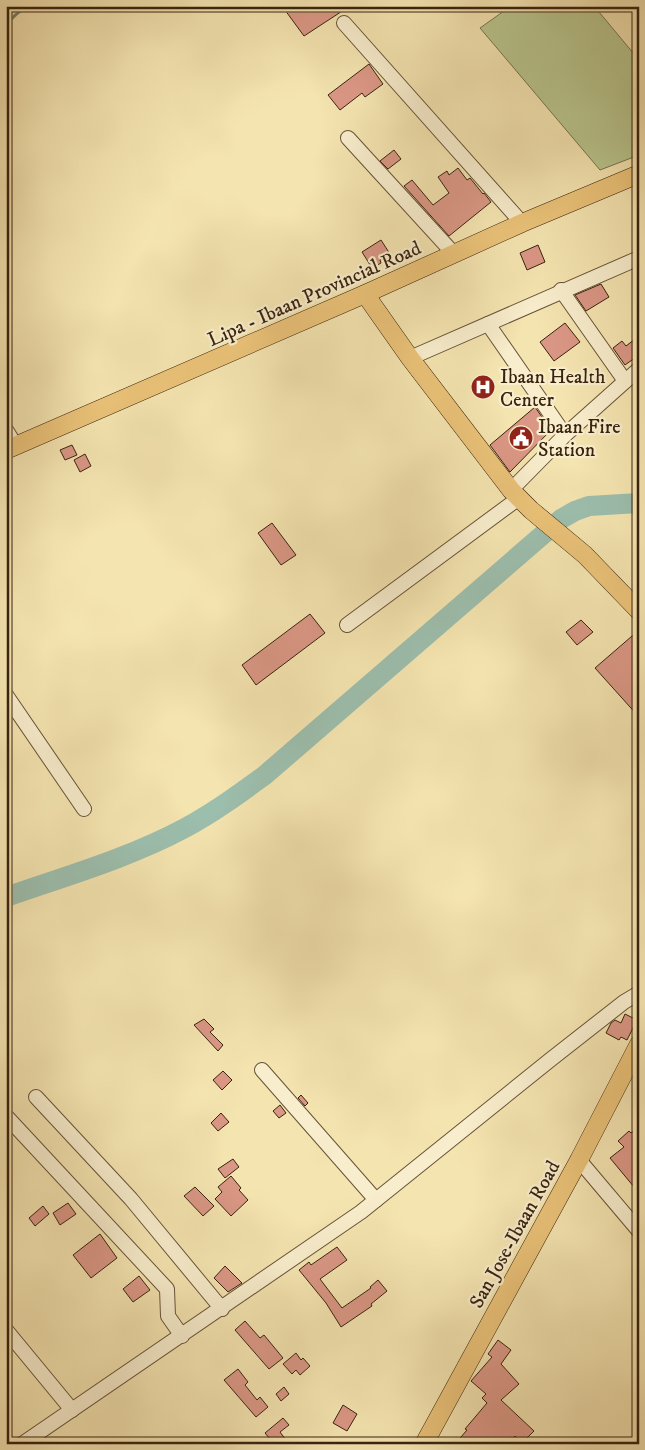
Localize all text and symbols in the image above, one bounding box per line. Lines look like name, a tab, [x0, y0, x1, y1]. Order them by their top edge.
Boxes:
street label: Lipa - Ibaan Provincial Road	[204, 236, 425, 353]
place label: Ibaan Health Center	[500, 365, 606, 413]
hospital icon: Ibaan Health Center	[470, 374, 496, 400]
place label: Ibaan Fire Station	[538, 415, 620, 463]
public building icon: Ibaan Fire Station	[508, 425, 534, 451]
street label: San Jose-Ibaan Road	[464, 1157, 566, 1313]

